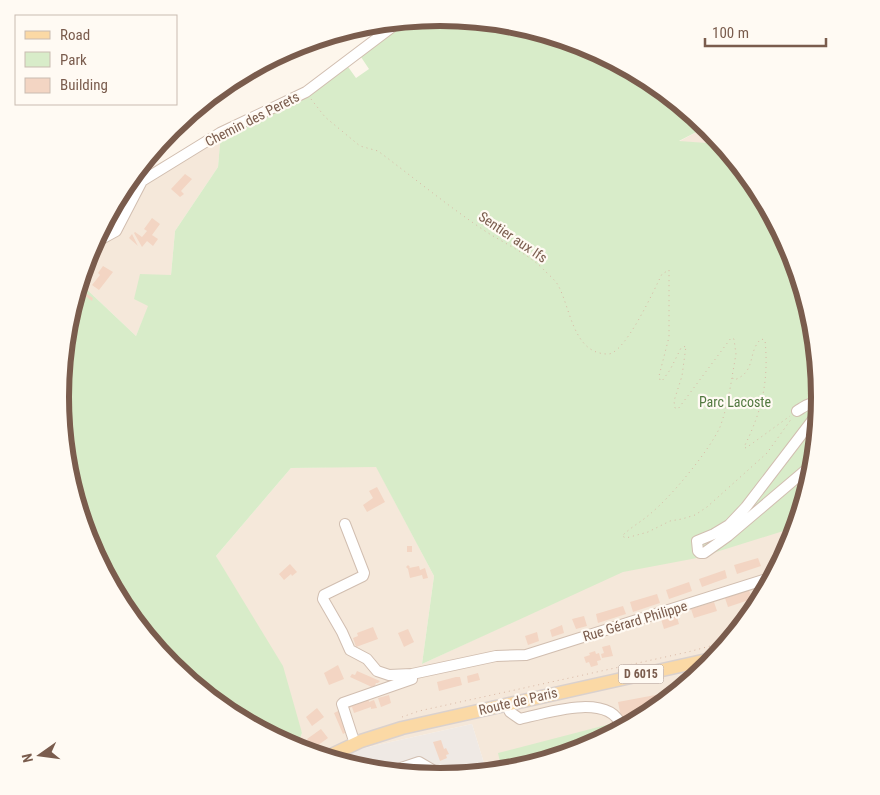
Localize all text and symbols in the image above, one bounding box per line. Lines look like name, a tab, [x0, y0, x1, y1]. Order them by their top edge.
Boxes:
legend	[15, 15, 178, 105]
scale bar	[705, 15, 826, 47]
text: 100 m	[712, 24, 749, 42]
text: Road	[60, 26, 90, 44]
text: Park	[60, 51, 87, 69]
text: Building	[60, 76, 108, 94]
street label: Chemin des Perets	[202, 88, 302, 150]
street label: Sentier aux Ifs	[476, 208, 550, 266]
park label: Parc Lacoste	[699, 394, 772, 410]
street label: Rue Gérard Philippe	[581, 597, 690, 644]
road number: D 6015	[618, 664, 664, 684]
street label: Route de Paris	[477, 684, 559, 718]
north arrow	[15, 730, 65, 780]
text: N	[19, 752, 36, 764]

